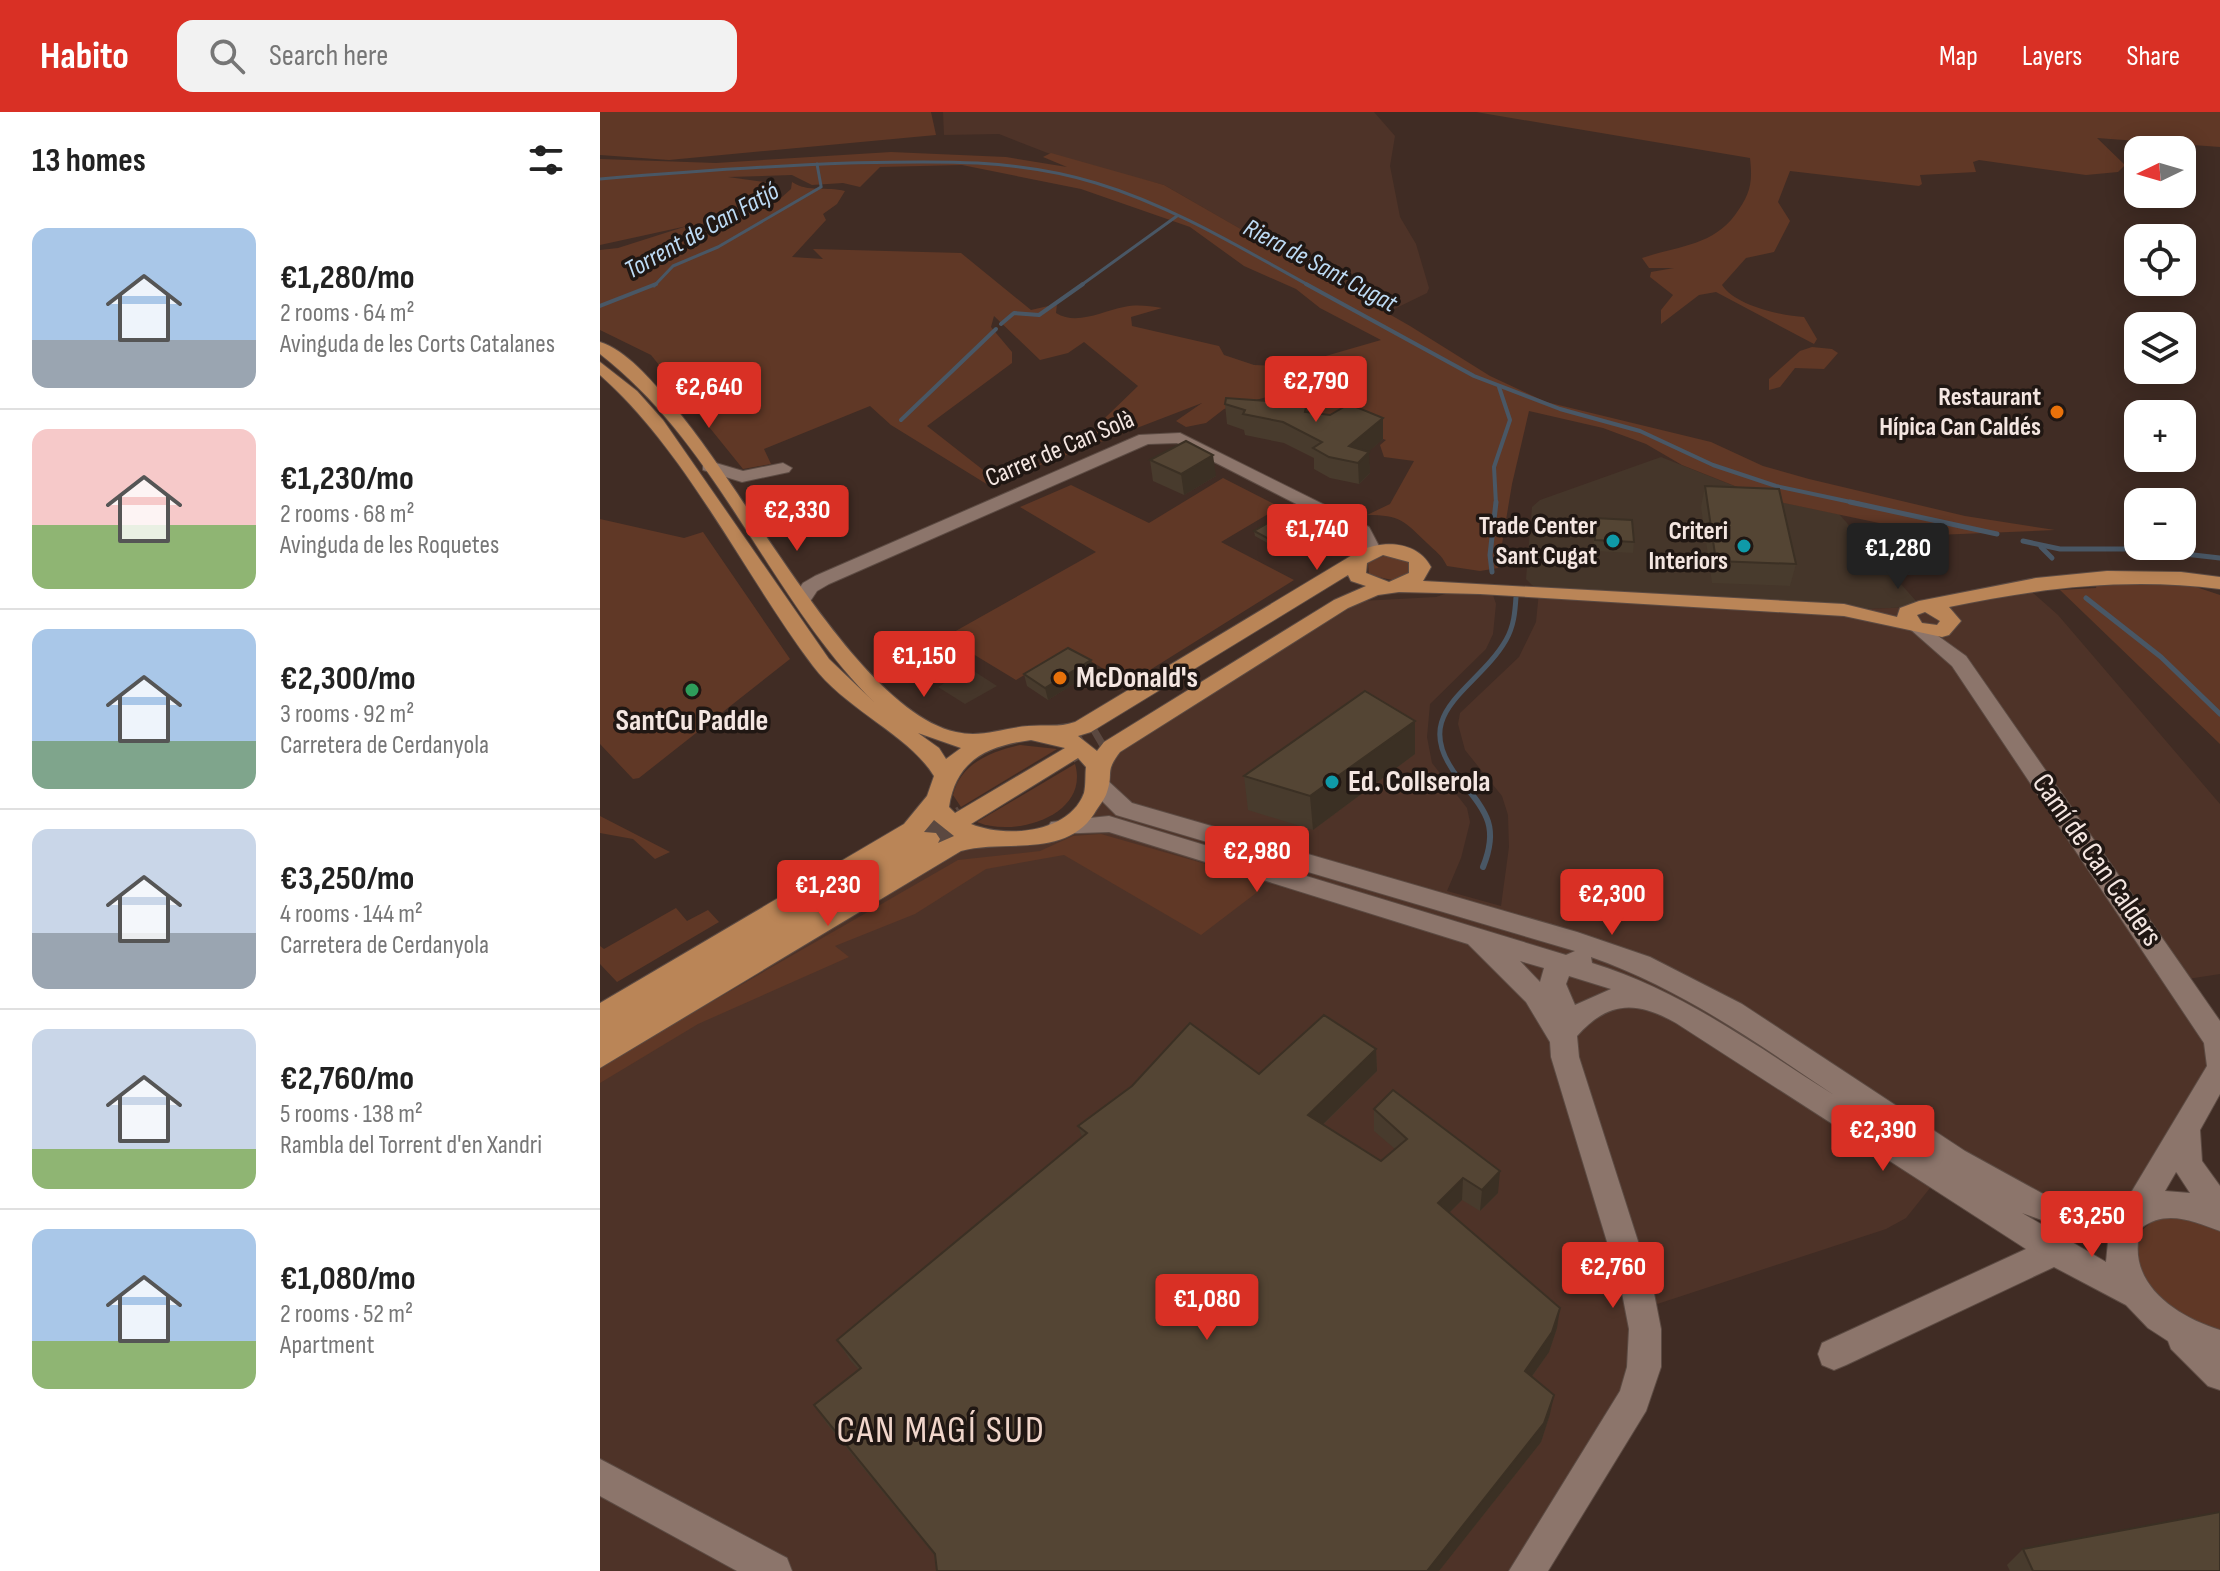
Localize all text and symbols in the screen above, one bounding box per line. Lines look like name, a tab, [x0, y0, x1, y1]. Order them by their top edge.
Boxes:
search box	[177, 20, 737, 92]
text: Habito	[40, 34, 129, 79]
icon: search	[205, 34, 249, 78]
text: Search here	[269, 38, 388, 74]
text: Map	[1939, 40, 1978, 73]
text: Layers	[2022, 40, 2082, 73]
text: Share	[2126, 40, 2180, 73]
north arrow	[2124, 136, 2196, 208]
map controls	[2124, 136, 2196, 560]
icon: filters	[524, 138, 568, 182]
text: 13 homes	[32, 140, 146, 181]
water label: Torrent de Can Fatjó	[619, 176, 785, 286]
water label: Riera de Sant Cugat	[1238, 213, 1403, 320]
button: locate	[2124, 224, 2196, 296]
text: €1,280/mo	[280, 257, 415, 298]
icon: home	[96, 260, 192, 356]
text: 2 rooms · 64 m²	[280, 298, 415, 329]
button: layers	[2124, 312, 2196, 384]
text: Avinguda de les Corts Catalanes	[280, 329, 555, 360]
pin: €2,790	[1251, 356, 1381, 424]
pin: €2,640	[644, 362, 774, 430]
text: €2,790	[1283, 366, 1349, 397]
text: €2,640	[675, 372, 743, 403]
place label: Restaurant Hípica Can Caldés	[1879, 382, 2041, 443]
button: +	[2124, 400, 2196, 472]
marker: Restaurant Hípica Can Caldés	[2048, 403, 2066, 421]
street label: Carrer de Can Solà	[981, 404, 1139, 494]
text: €1,230/mo	[280, 458, 414, 499]
icon: home	[96, 461, 192, 557]
pin: €2,330	[732, 485, 862, 553]
button: −	[2124, 488, 2196, 560]
text: €2,330	[764, 495, 830, 526]
text: 2 rooms · 68 m²	[280, 499, 415, 530]
pin: €1,740	[1252, 504, 1382, 572]
place label: Trade Center Sant Cugat	[1479, 511, 1597, 572]
text: €1,740	[1285, 514, 1349, 545]
place label: Criteri Interiors	[1649, 516, 1728, 577]
pin: €1,280	[1833, 523, 1963, 591]
text: Avinguda de les Roquetes	[280, 530, 499, 561]
marker: Trade Center Sant Cugat	[1604, 532, 1622, 550]
text: €1,280	[1865, 533, 1931, 564]
marker: Criteri Interiors	[1735, 537, 1753, 555]
pin: €1,150	[859, 631, 989, 699]
text: €1,150	[892, 641, 956, 672]
text: €2,300/mo	[280, 658, 416, 699]
place label: McDonald's	[1076, 660, 1198, 696]
icon: home	[96, 661, 192, 757]
marker: McDonald's	[1051, 669, 1069, 687]
marker: SantCu Paddle	[683, 681, 701, 699]
text: 3 rooms · 92 m²	[280, 699, 414, 730]
place label: SantCu Paddle	[616, 703, 768, 739]
text: Carretera de Cerdanyola	[280, 730, 489, 761]
place label: Ed. Collserola	[1348, 764, 1491, 800]
street label: Camí de Can Calders	[2024, 767, 2170, 953]
marker: Ed. Collserola	[1323, 773, 1341, 791]
pin: €2,980	[1192, 826, 1322, 894]
text: €2,980	[1223, 836, 1291, 867]
text: €3,250/mo	[280, 858, 414, 899]
pin: €1,230	[763, 860, 893, 928]
icon: home	[96, 861, 192, 957]
pin: €2,300	[1547, 869, 1677, 937]
text: €1,230	[795, 870, 861, 901]
text: €2,300	[1578, 879, 1646, 910]
text: 4 rooms · 144 m²	[280, 899, 423, 930]
text: Carretera de Cerdanyola	[280, 930, 489, 961]
text: €2,760/mo	[280, 1058, 414, 1099]
icon: home	[96, 1061, 192, 1157]
text: 5 rooms · 138 m²	[280, 1099, 423, 1130]
pin: €2,390	[1818, 1105, 1948, 1173]
text: €2,390	[1849, 1115, 1917, 1146]
text: Rambla del Torrent d'en Xandri	[280, 1130, 542, 1161]
pin: €3,250	[2027, 1191, 2157, 1259]
text: €3,250	[2059, 1201, 2125, 1232]
pin: €2,760	[1548, 1242, 1678, 1310]
text: €2,760	[1580, 1252, 1646, 1283]
text: €1,080/mo	[280, 1258, 416, 1299]
icon: home	[96, 1261, 192, 1357]
pin: €1,080	[1142, 1274, 1272, 1342]
text: €1,080	[1173, 1284, 1241, 1315]
text: 2 rooms · 52 m²	[280, 1299, 413, 1330]
text: Apartment	[280, 1330, 374, 1361]
district label: CAN MAGÍ SUD	[836, 1408, 1046, 1453]

